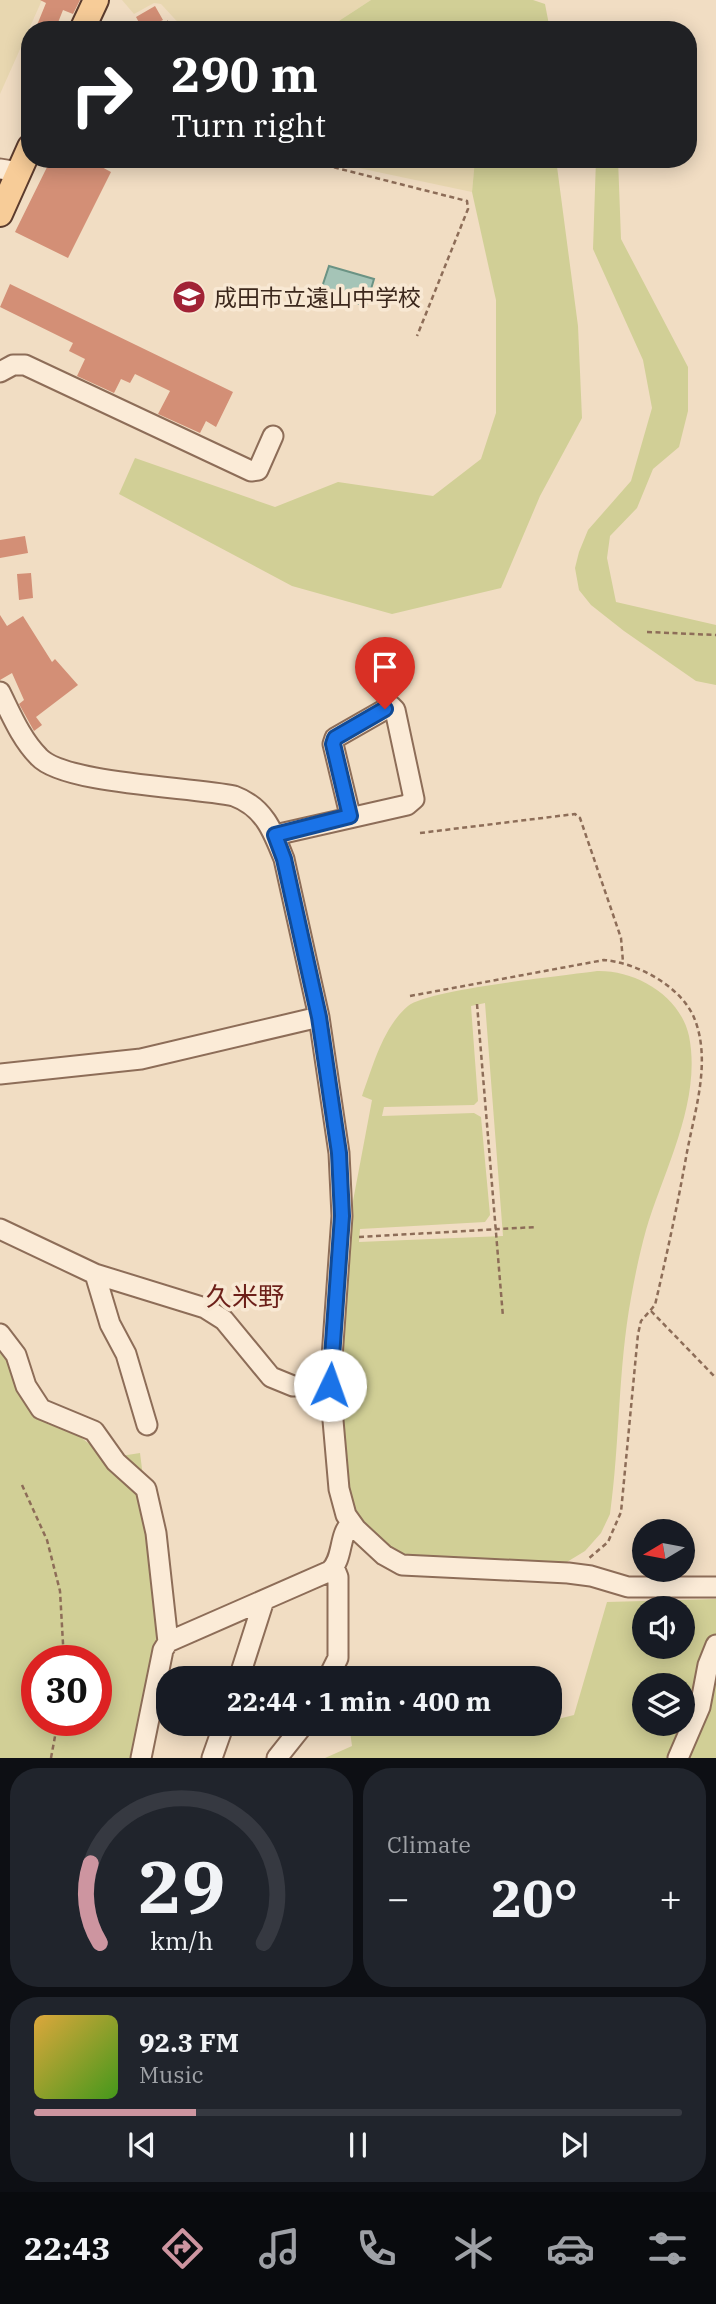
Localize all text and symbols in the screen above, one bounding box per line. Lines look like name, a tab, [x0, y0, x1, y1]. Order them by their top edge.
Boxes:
text: 290 m	[171, 42, 318, 105]
icon: right	[56, 49, 147, 140]
text: Turn right	[171, 104, 326, 146]
school or university icon: 成田市立遠山中学校	[170, 278, 208, 316]
place label: 成田市立遠山中学校	[214, 282, 421, 312]
pin	[355, 637, 415, 709]
icon: arrive	[366, 648, 404, 686]
district label: 久米野	[206, 1279, 284, 1313]
position arrow	[293, 1348, 367, 1422]
north arrow	[632, 1519, 695, 1582]
map controls	[632, 1519, 695, 1736]
button: sound	[632, 1596, 695, 1659]
speed limit sign: 30	[21, 1645, 112, 1736]
button: layers	[632, 1673, 695, 1736]
text: 22:44 · 1 min · 400 m	[227, 1684, 491, 1718]
text: Climate	[387, 1829, 471, 1859]
text: 29	[138, 1839, 225, 1934]
text: 20°	[491, 1864, 578, 1931]
text: −	[387, 1873, 410, 1922]
text: +	[659, 1873, 682, 1922]
text: km/h	[150, 1924, 213, 1957]
text: 92.3 FM	[139, 2025, 239, 2059]
text: Music	[139, 2059, 204, 2089]
icon: previous	[123, 2126, 161, 2164]
icon: pause	[339, 2126, 377, 2164]
icon: next	[555, 2126, 593, 2164]
icon: directions	[158, 2224, 207, 2273]
icon: music	[255, 2224, 304, 2273]
icon: phone	[352, 2224, 401, 2273]
icon: climate	[449, 2224, 498, 2273]
icon: car	[546, 2224, 595, 2273]
icon: filters	[643, 2224, 692, 2273]
text: 22:43	[24, 2227, 110, 2269]

